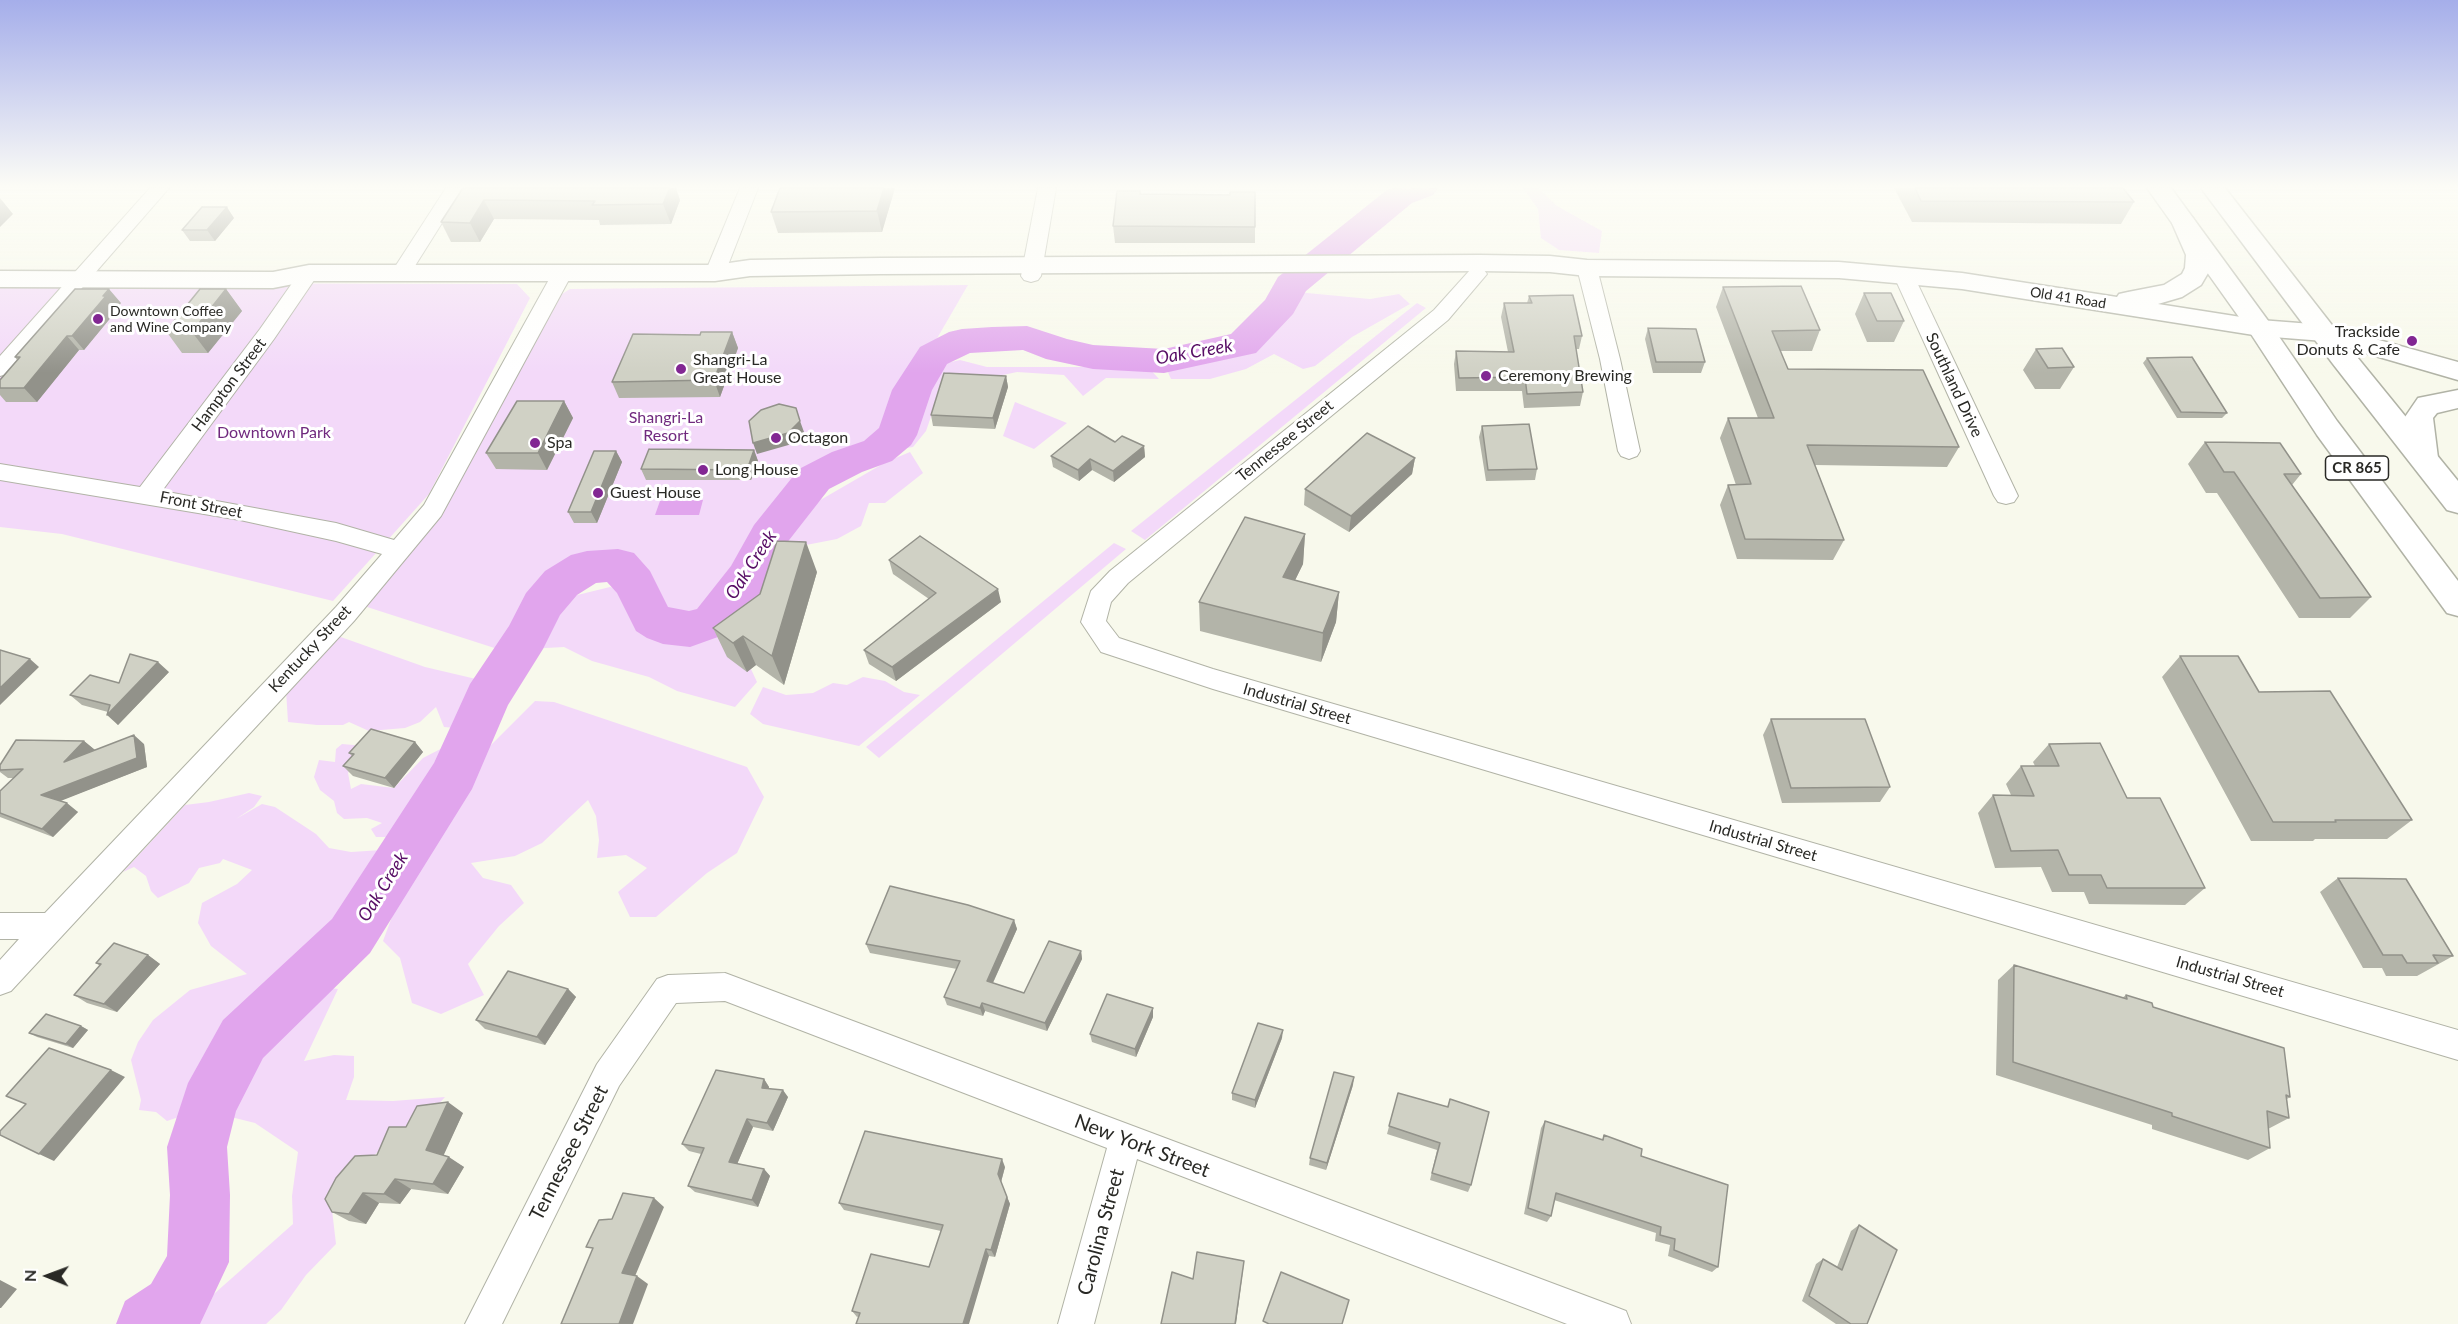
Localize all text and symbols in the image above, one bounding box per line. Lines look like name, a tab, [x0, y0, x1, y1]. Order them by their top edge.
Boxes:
street label: Old 41 Road	[2029, 284, 2107, 312]
place label: Downtown Coffee and Wine Company	[110, 303, 231, 336]
marker: Downtown Coffee and Wine Company	[91, 312, 105, 326]
place label: Trackside Donuts & Cafe	[2296, 322, 2400, 360]
street label: Southland Drive	[1921, 330, 1987, 440]
marker: Trackside Donuts & Cafe	[2405, 334, 2419, 348]
street label: Hampton Street	[188, 335, 270, 435]
water label: Oak Creek	[1154, 335, 1234, 369]
place label: Shangri-La Great House	[693, 350, 782, 388]
marker: Shangri-La Great House	[674, 362, 688, 376]
place label: Ceremony Brewing	[1498, 366, 1632, 386]
marker: Ceremony Brewing	[1479, 369, 1493, 383]
street label: Tennessee Street	[1233, 396, 1337, 486]
park label: Shangri-La Resort	[629, 408, 703, 446]
park label: Downtown Park	[217, 423, 331, 443]
place label: Octagon	[788, 428, 848, 448]
marker: Octagon	[769, 431, 783, 445]
place label: Spa	[547, 433, 572, 453]
marker: Spa	[528, 436, 542, 450]
road number: CR 865	[2326, 456, 2388, 480]
place label: Long House	[715, 460, 798, 480]
marker: Long House	[696, 463, 710, 477]
place label: Guest House	[610, 483, 701, 503]
marker: Guest House	[591, 486, 605, 500]
street label: Front Street	[158, 488, 244, 522]
water label: Oak Creek	[721, 526, 781, 604]
street label: Kentucky Street	[265, 601, 355, 697]
street label: Industrial Street	[1241, 679, 1353, 729]
street label: Industrial Street	[1707, 816, 1819, 866]
water label: Oak Creek	[353, 848, 413, 926]
street label: Industrial Street	[2174, 952, 2286, 1002]
street label: Tennessee Street	[524, 1081, 614, 1225]
street label: New York Street	[1071, 1109, 1213, 1183]
street label: Carolina Street	[1073, 1166, 1129, 1298]
north arrow	[18, 1246, 78, 1306]
text: N	[20, 1269, 39, 1282]

